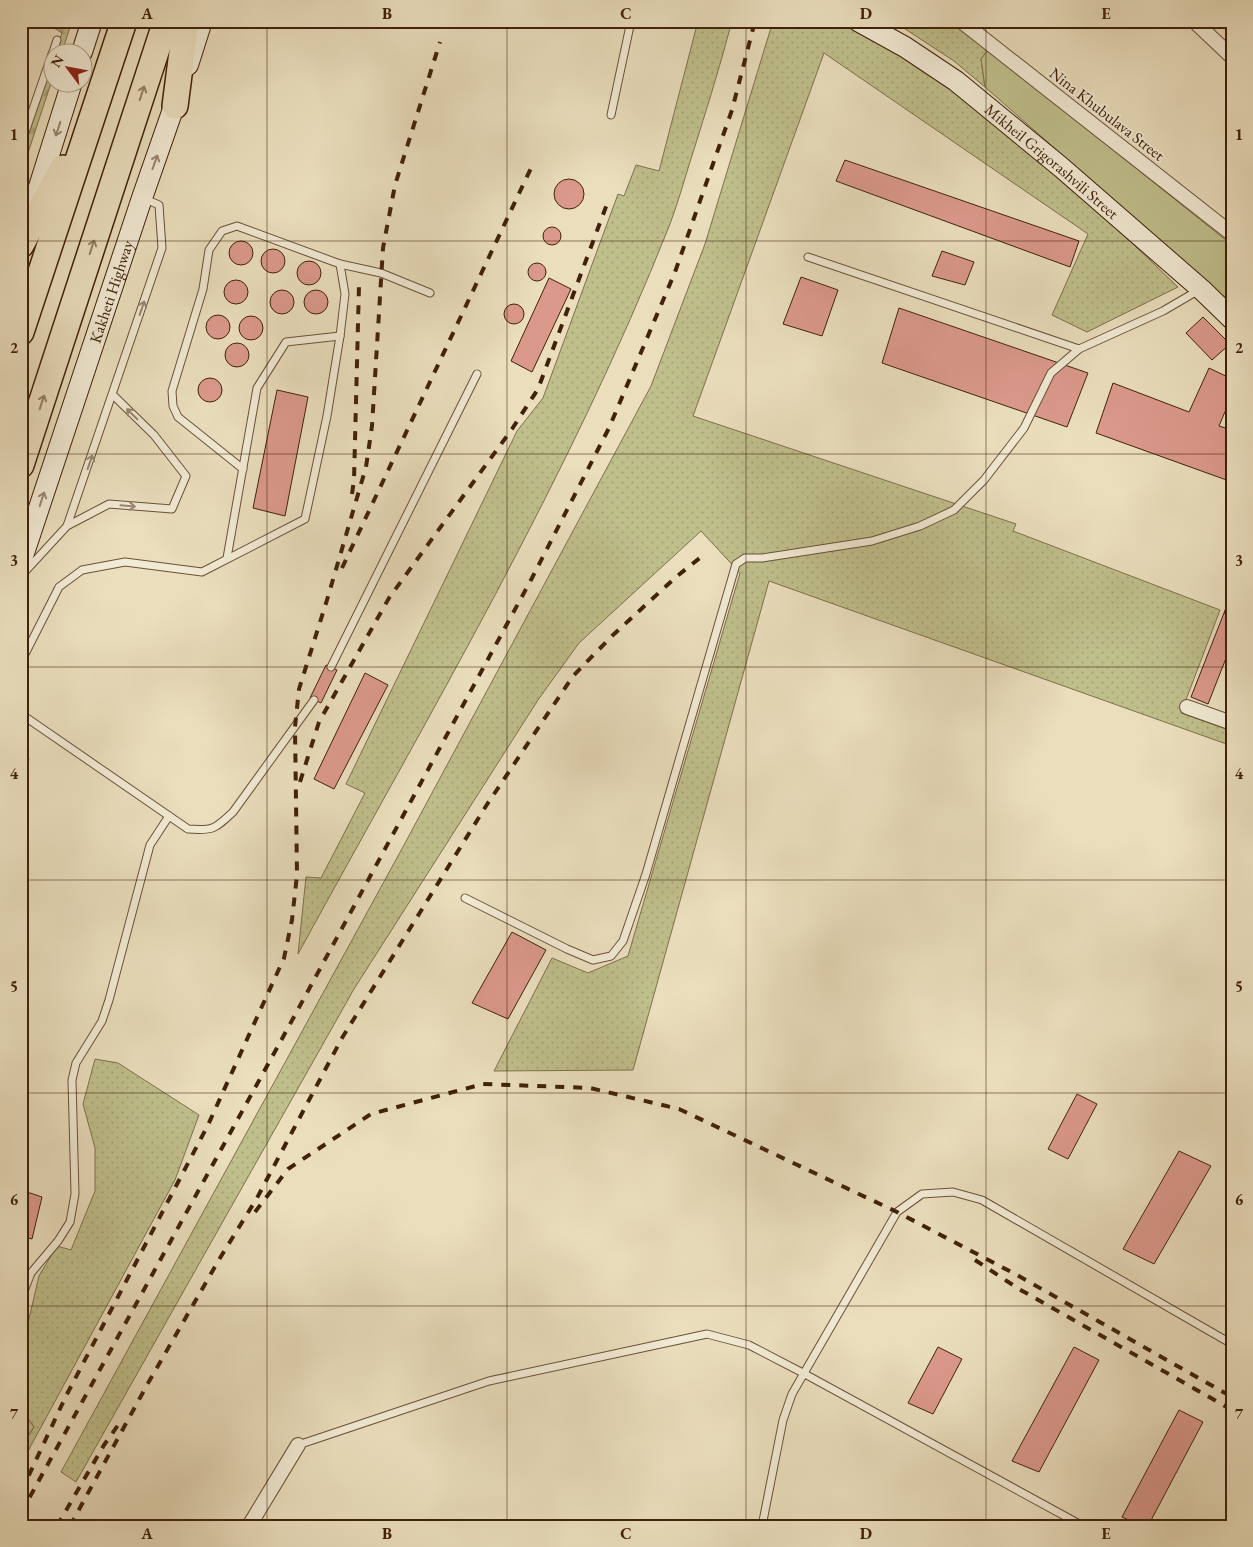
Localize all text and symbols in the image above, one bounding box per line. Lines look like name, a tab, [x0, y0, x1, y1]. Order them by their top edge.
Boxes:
text: A	[140, 3, 153, 24]
text: B	[382, 3, 392, 24]
text: C	[620, 3, 632, 24]
text: D	[860, 3, 872, 24]
text: E	[1101, 3, 1111, 24]
north arrow	[42, 42, 92, 92]
text: N	[46, 51, 68, 71]
street label: Nina Khubulava Street	[1045, 63, 1169, 165]
one-way arrow	[138, 85, 148, 101]
street label: Mikheil Grigorashvili Street	[981, 99, 1123, 223]
one-way arrow	[52, 121, 62, 137]
text: 1	[10, 124, 18, 145]
text: 1	[1235, 124, 1243, 145]
one-way arrow	[150, 155, 160, 171]
street label: Kakheti Highway	[84, 236, 138, 346]
one-way arrow	[88, 240, 97, 256]
one-way arrow	[138, 300, 147, 316]
text: 2	[10, 337, 19, 358]
text: 2	[1235, 337, 1244, 358]
one-way arrow	[37, 394, 47, 410]
one-way arrow	[125, 408, 138, 420]
one-way arrow	[86, 454, 95, 470]
one-way arrow	[38, 492, 47, 507]
one-way arrow	[120, 501, 136, 511]
text: 3	[10, 550, 18, 571]
text: 3	[1235, 550, 1243, 571]
text: 4	[10, 763, 19, 784]
text: 4	[1235, 763, 1244, 784]
text: 5	[10, 976, 18, 997]
text: 5	[1235, 976, 1243, 997]
text: 6	[10, 1189, 19, 1210]
text: 6	[1235, 1189, 1244, 1210]
text: 7	[10, 1403, 19, 1424]
text: 7	[1235, 1403, 1244, 1424]
text: A	[140, 1523, 153, 1544]
text: B	[382, 1523, 392, 1544]
text: C	[620, 1523, 632, 1544]
text: D	[860, 1523, 872, 1544]
text: E	[1101, 1523, 1111, 1544]

